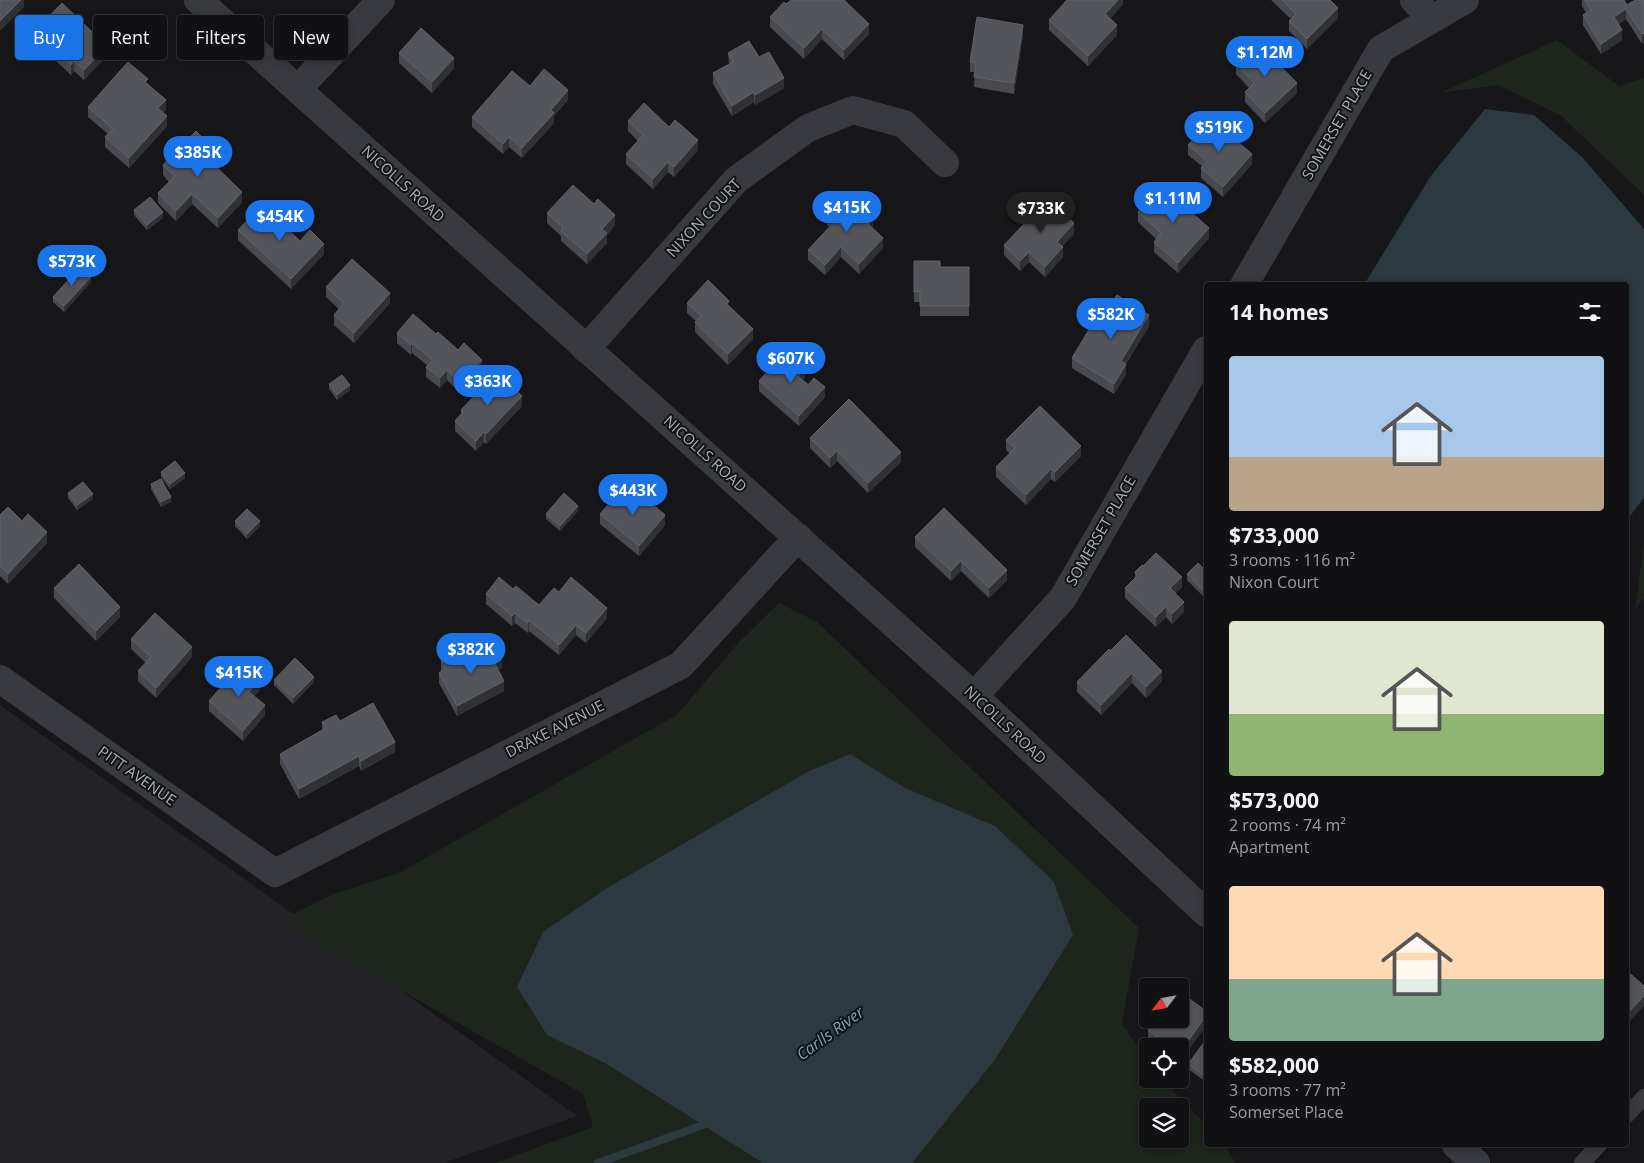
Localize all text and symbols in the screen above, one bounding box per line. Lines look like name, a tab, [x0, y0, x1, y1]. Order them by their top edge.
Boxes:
chip: Buy	[15, 15, 83, 60]
chip: Rent	[93, 15, 167, 60]
chip: Filters	[177, 15, 264, 60]
chip: New	[274, 15, 348, 60]
pin: $1.12M	[1224, 36, 1306, 78]
text: $1.12M	[1237, 41, 1293, 63]
street label: SOMERSET PLACE	[1297, 66, 1376, 183]
pin: $519K	[1184, 110, 1254, 153]
text: $519K	[1195, 116, 1243, 138]
pin: $385K	[163, 136, 233, 178]
street label: NICOLLS ROAD	[358, 140, 450, 226]
text: $385K	[174, 141, 222, 163]
street label: NIXON COURT	[662, 173, 745, 261]
pin: $1.11M	[1132, 182, 1214, 224]
text: $1.11M	[1145, 187, 1201, 209]
pin: $415K	[812, 190, 882, 233]
pin: $733K	[1006, 192, 1076, 234]
text: $415K	[823, 196, 871, 218]
text: $733K	[1017, 197, 1065, 219]
pin: $454K	[245, 200, 315, 242]
text: $454K	[256, 205, 304, 227]
pin: $573K	[37, 244, 107, 287]
text: $573K	[48, 250, 96, 272]
pin: $582K	[1076, 298, 1146, 340]
text: 14 homes	[1229, 298, 1329, 326]
icon: filters	[1576, 298, 1604, 326]
text: $582K	[1087, 303, 1135, 325]
pin: $607K	[756, 342, 826, 384]
text: $607K	[767, 347, 815, 369]
pin: $363K	[453, 364, 523, 407]
text: $363K	[464, 370, 512, 392]
icon: home	[1372, 389, 1462, 479]
street label: NICOLLS ROAD	[660, 410, 752, 496]
street label: SOMERSET PLACE	[1061, 472, 1140, 589]
pin: $443K	[598, 474, 668, 516]
text: $443K	[609, 479, 657, 501]
text: $733,000	[1229, 521, 1319, 549]
text: 3 rooms · 116 m²	[1229, 549, 1355, 571]
text: Nixon Court	[1229, 571, 1319, 593]
pin: $382K	[436, 632, 506, 675]
text: $382K	[447, 638, 495, 660]
icon: home	[1372, 654, 1462, 744]
pin: $415K	[204, 656, 274, 698]
text: $415K	[215, 661, 263, 683]
street label: NICOLLS ROAD	[960, 681, 1051, 768]
street label: DRAKE AVENUE	[502, 695, 607, 762]
street label: PITT AVENUE	[95, 741, 181, 809]
text: $573,000	[1229, 786, 1319, 814]
text: 2 rooms · 74 m²	[1229, 814, 1346, 836]
text: Apartment	[1229, 836, 1309, 858]
icon: home	[1372, 919, 1462, 1009]
north arrow	[1139, 978, 1189, 1028]
map controls	[1139, 978, 1189, 1148]
water label: Carlls River	[792, 1001, 869, 1065]
button: locate	[1139, 1038, 1189, 1088]
text: $582,000	[1229, 1051, 1319, 1079]
text: 3 rooms · 77 m²	[1229, 1079, 1346, 1101]
button: layers	[1139, 1098, 1189, 1148]
text: Somerset Place	[1229, 1101, 1343, 1123]

